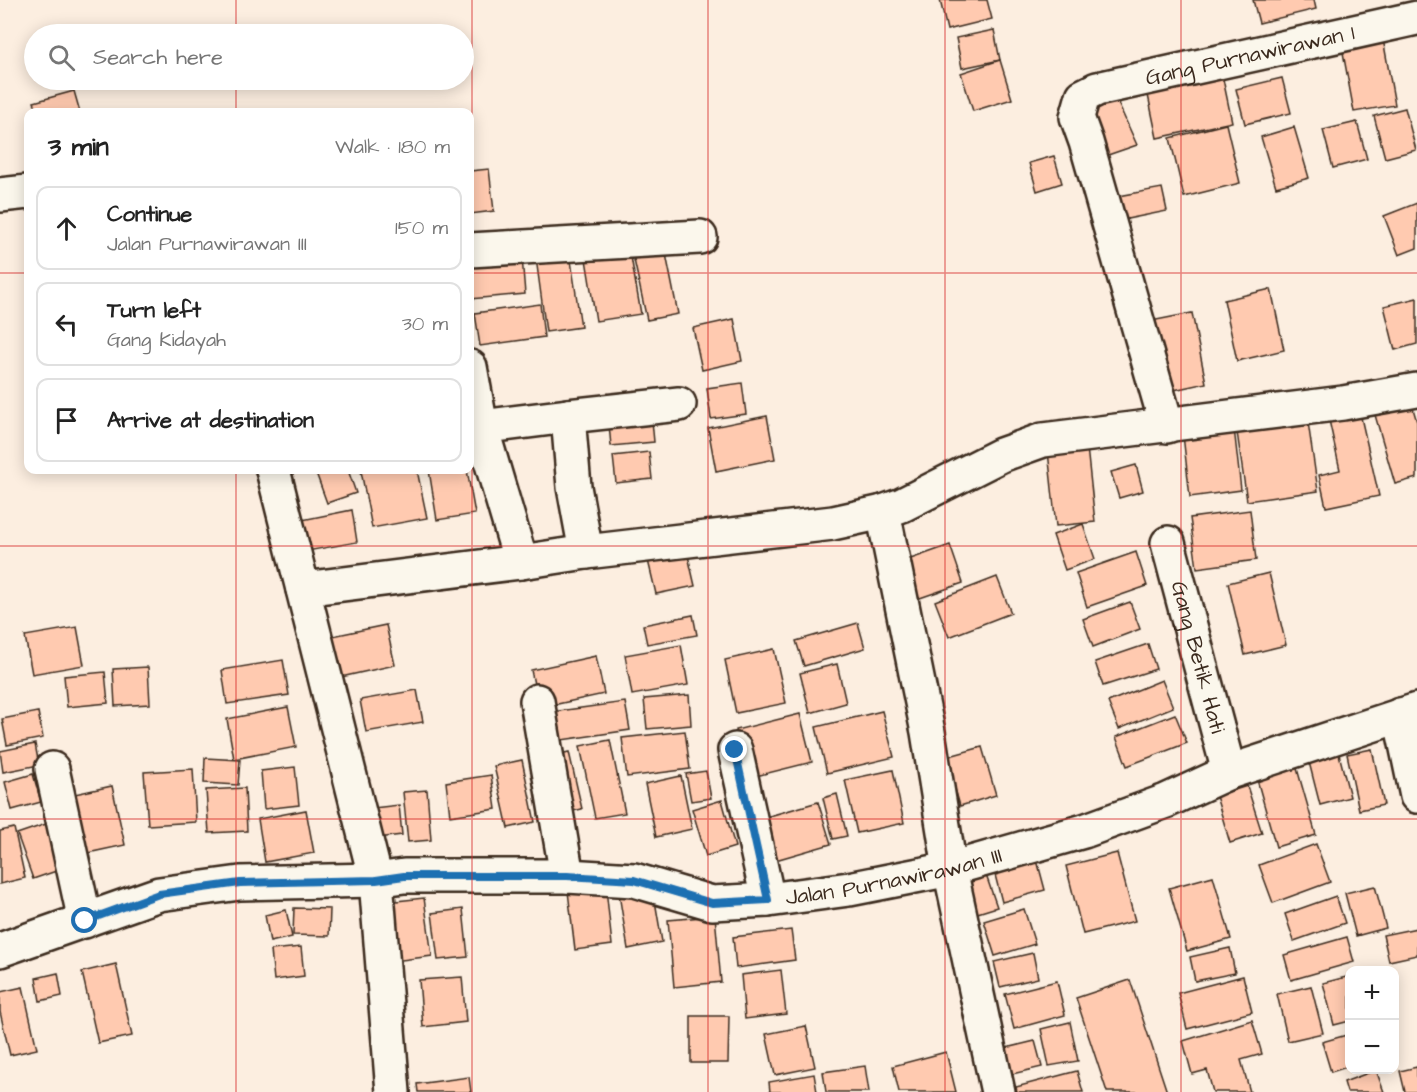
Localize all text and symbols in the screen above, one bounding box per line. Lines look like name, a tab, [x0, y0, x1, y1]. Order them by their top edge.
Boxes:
street label: Gang Purnawirawan 1	[1142, 17, 1358, 93]
search box	[24, 24, 474, 90]
icon: search	[45, 41, 78, 74]
text: Search here	[93, 42, 223, 73]
text: 3 min	[48, 129, 109, 165]
text: Walk · 180 m	[335, 133, 450, 161]
text: Continue	[107, 199, 192, 230]
icon: ahead	[50, 212, 83, 245]
text: 150 m	[395, 214, 448, 242]
text: Jalan Purnawirawan III	[107, 230, 307, 258]
text: Turn left	[107, 295, 201, 326]
icon: left	[50, 308, 83, 341]
text: 30 m	[402, 310, 448, 338]
text: Gang Kidayah	[107, 326, 226, 354]
icon: arrive	[50, 404, 83, 437]
text: Arrive at destination	[107, 405, 314, 436]
street label: Gang Betik Hati	[1163, 577, 1233, 737]
route end	[721, 736, 747, 762]
street label: Jalan Purnawirawan III	[783, 840, 1005, 913]
route start	[71, 907, 97, 933]
map controls	[1345, 966, 1399, 1074]
button: +	[1345, 966, 1399, 1020]
button: −	[1345, 1020, 1399, 1074]

